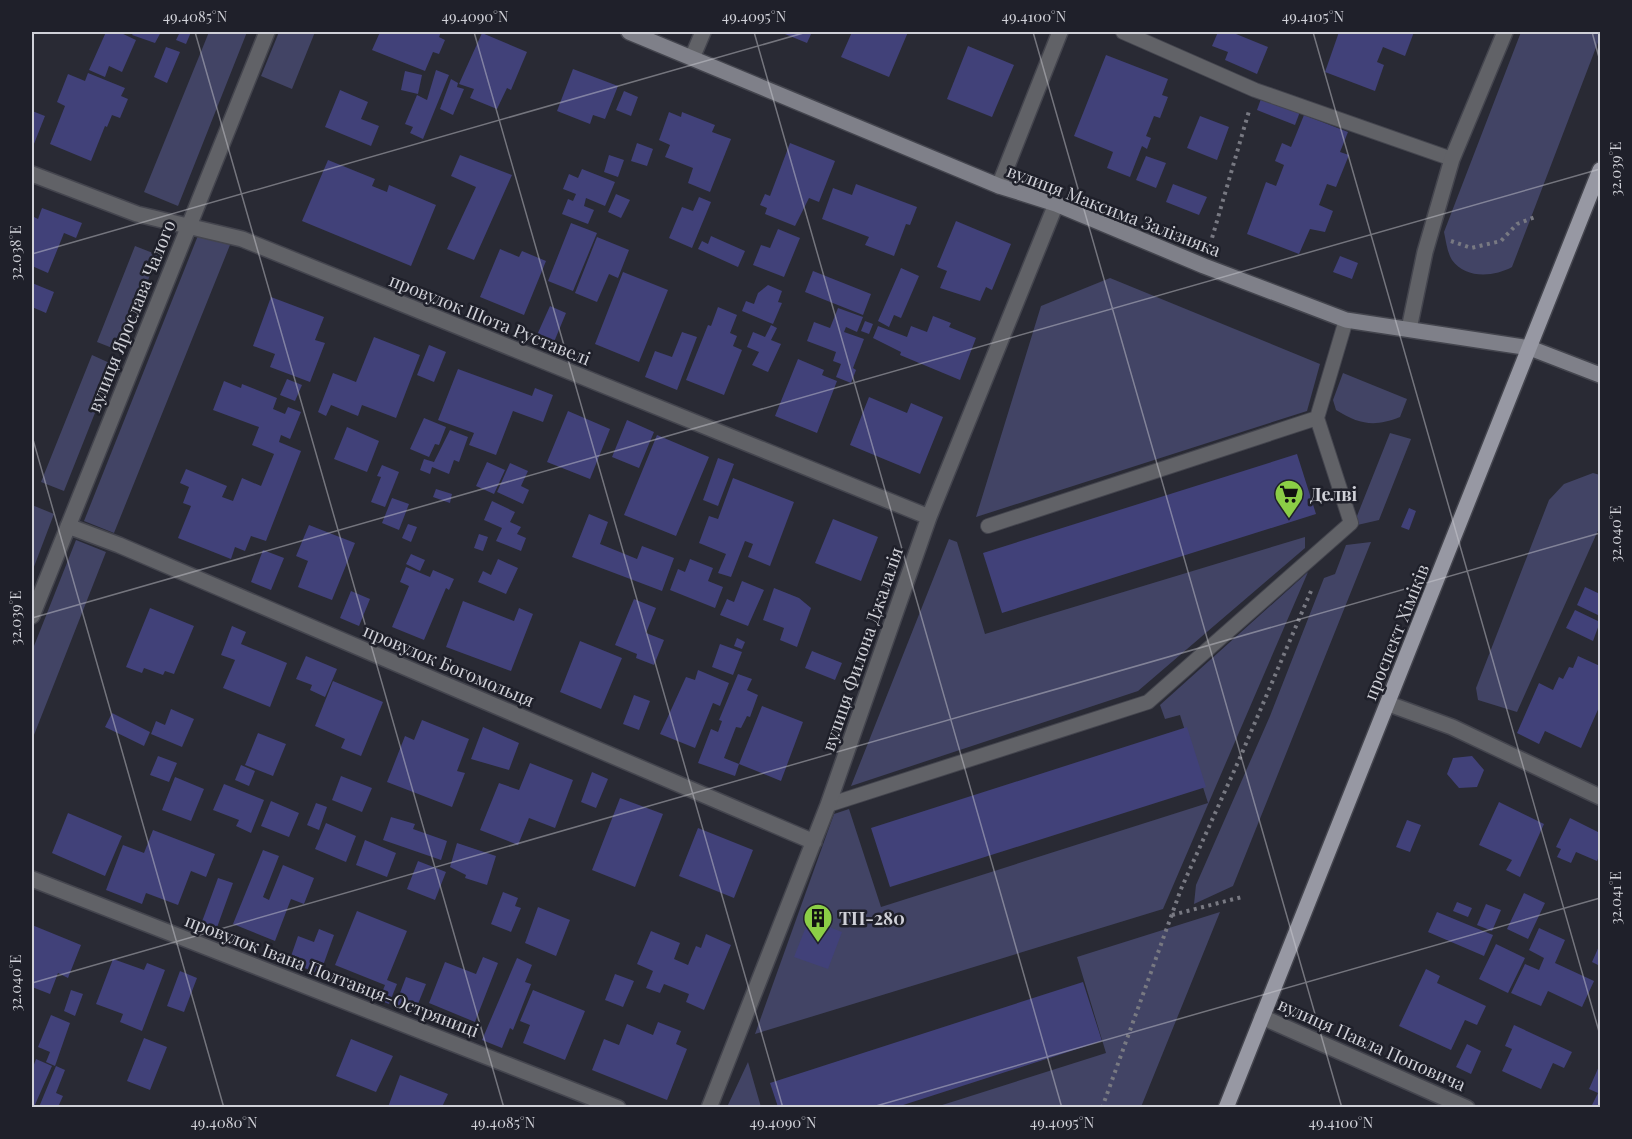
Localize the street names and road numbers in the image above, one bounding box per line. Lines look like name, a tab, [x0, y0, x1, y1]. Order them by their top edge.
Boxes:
street label: вулиця Максима Залізняка	[1004, 158, 1224, 262]
street label: вулиця Ярослава Чалого	[81, 216, 181, 416]
street label: провулок Шота Руставелі	[386, 268, 594, 370]
street label: вулиця Филона Джалалія	[816, 544, 908, 754]
street label: проспект Хіміків	[1358, 560, 1434, 704]
street label: провулок Богомольця	[360, 618, 538, 712]
street label: провулок Івана Полтавця-Остряниці	[182, 908, 482, 1042]
street label: вулиця Павла Поповича	[1274, 992, 1470, 1096]

